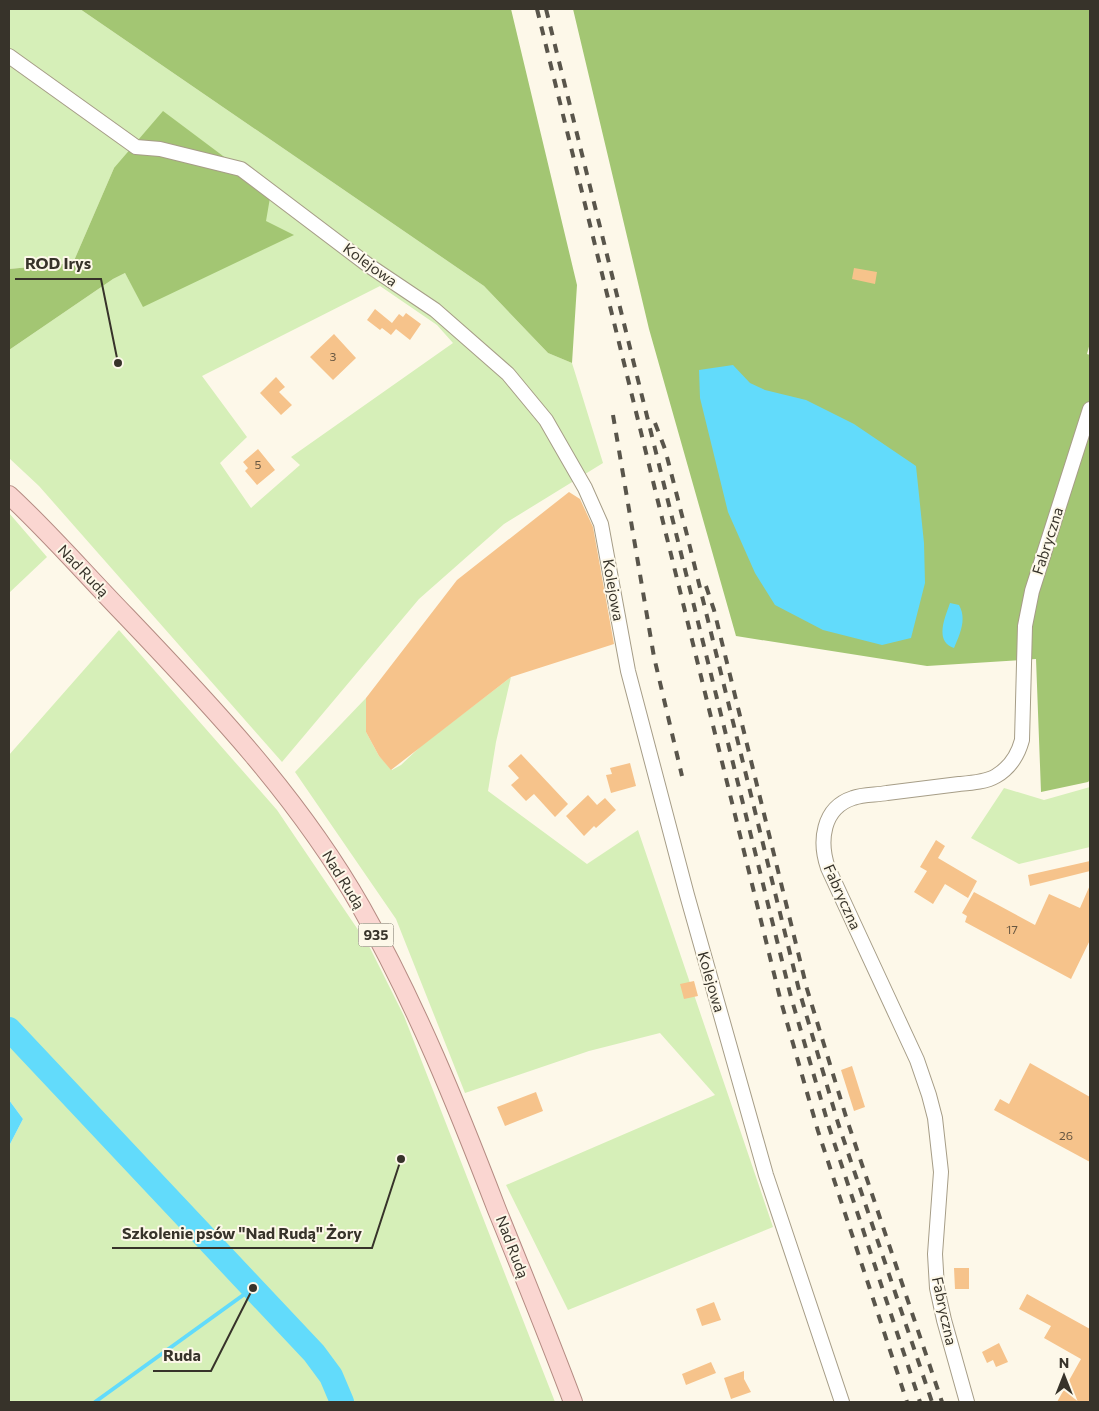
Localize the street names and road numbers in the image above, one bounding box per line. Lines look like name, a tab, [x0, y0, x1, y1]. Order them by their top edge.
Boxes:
street label: Kolejowa	[340, 239, 401, 290]
street label: Fabryczna	[1028, 505, 1066, 577]
street label: Nad Rudą	[54, 540, 113, 600]
street label: Kolejowa	[600, 558, 628, 622]
street label: Nad Rudą	[319, 847, 369, 912]
street label: Fabryczna	[820, 861, 865, 932]
road number: 935	[358, 924, 394, 946]
street label: Kolejowa	[695, 949, 729, 1014]
street label: Nad Rudą	[493, 1213, 533, 1280]
street label: Fabryczna	[929, 1275, 961, 1347]

